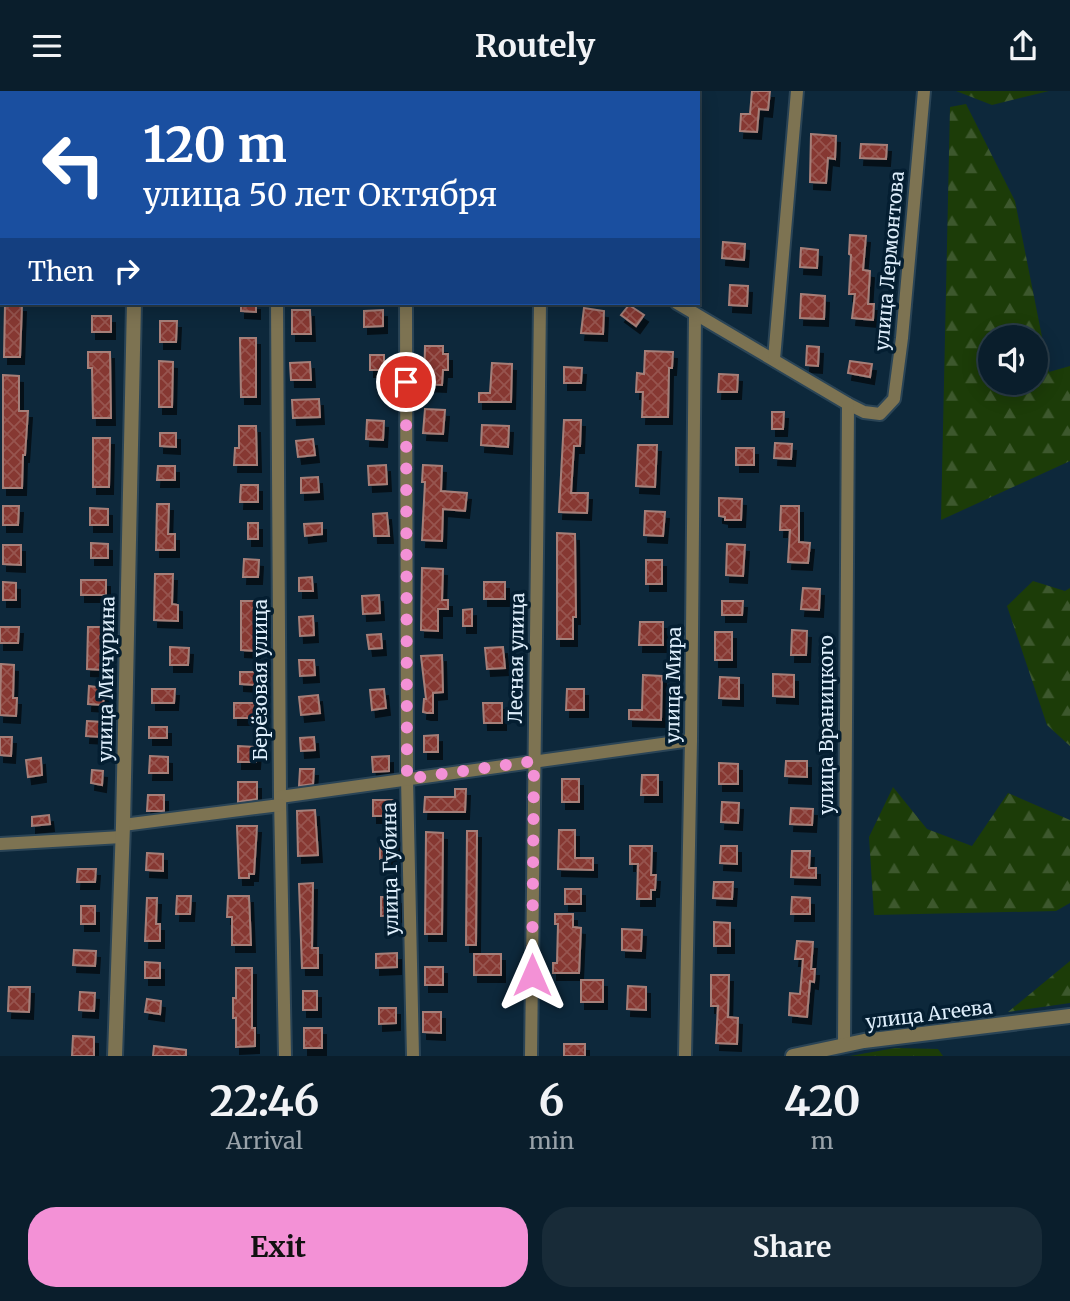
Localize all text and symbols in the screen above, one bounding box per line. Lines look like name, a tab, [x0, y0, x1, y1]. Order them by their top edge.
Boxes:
text: Routely	[475, 26, 595, 66]
icon: menu	[28, 27, 66, 65]
icon: share	[1004, 27, 1042, 65]
text: 120 m	[143, 114, 287, 175]
icon: left	[28, 119, 119, 210]
street label: улица Лермонтова	[869, 170, 909, 352]
text: улица 50 лет Октября	[143, 175, 497, 215]
icon: right	[108, 252, 146, 290]
text: Then	[28, 255, 94, 288]
map controls	[978, 325, 1048, 395]
button: sound	[978, 325, 1048, 395]
pin	[376, 352, 436, 412]
icon: arrive	[387, 363, 425, 401]
street label: Лесная улица	[503, 592, 529, 724]
street label: улица Мичурина	[93, 596, 119, 762]
street label: Берёзовая улица	[248, 599, 272, 761]
street label: улица Мира	[660, 626, 686, 744]
street label: улица Враницкого	[814, 635, 838, 815]
street label: улица Губина	[377, 802, 403, 936]
position arrow	[495, 938, 569, 1012]
street label: улица Агеева	[864, 994, 994, 1034]
text: 22:46	[209, 1075, 319, 1127]
text: 6	[539, 1075, 564, 1127]
text: 420	[784, 1075, 861, 1127]
text: Arrival	[226, 1126, 303, 1155]
text: min	[529, 1126, 574, 1155]
text: m	[811, 1126, 834, 1155]
button: Exit	[28, 1207, 528, 1287]
button: Share	[542, 1207, 1042, 1287]

